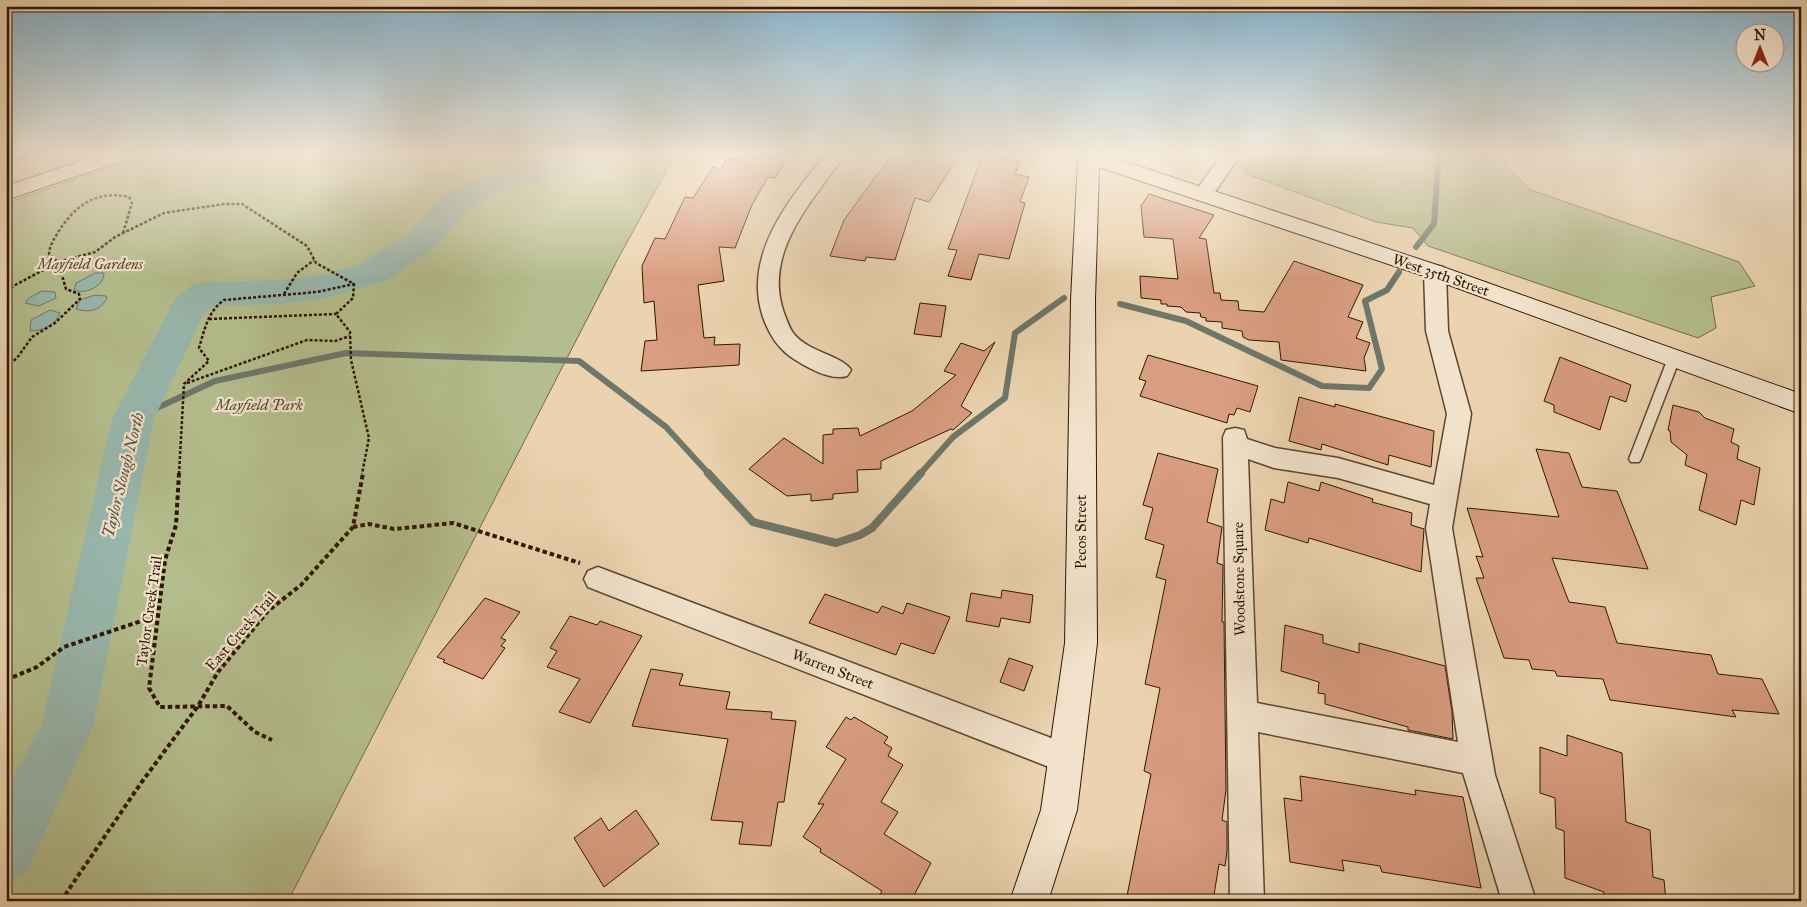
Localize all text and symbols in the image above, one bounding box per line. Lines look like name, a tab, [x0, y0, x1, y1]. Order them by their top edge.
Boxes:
north arrow	[1734, 22, 1784, 72]
text: N	[1754, 27, 1766, 44]
street label: West 35th Street	[1390, 250, 1492, 300]
park label: Mayfield Gardens	[35, 255, 144, 273]
park label: Mayfield Park	[213, 396, 303, 414]
water label: Taylor Slough North	[98, 410, 148, 540]
street label: Pecos Street	[1072, 494, 1090, 569]
street label: Woodstone Square	[1229, 522, 1250, 636]
street label: Taylor Creek Trail	[132, 554, 166, 667]
street label: East Creek Trail	[202, 587, 281, 674]
street label: Warren Street	[790, 645, 877, 693]

